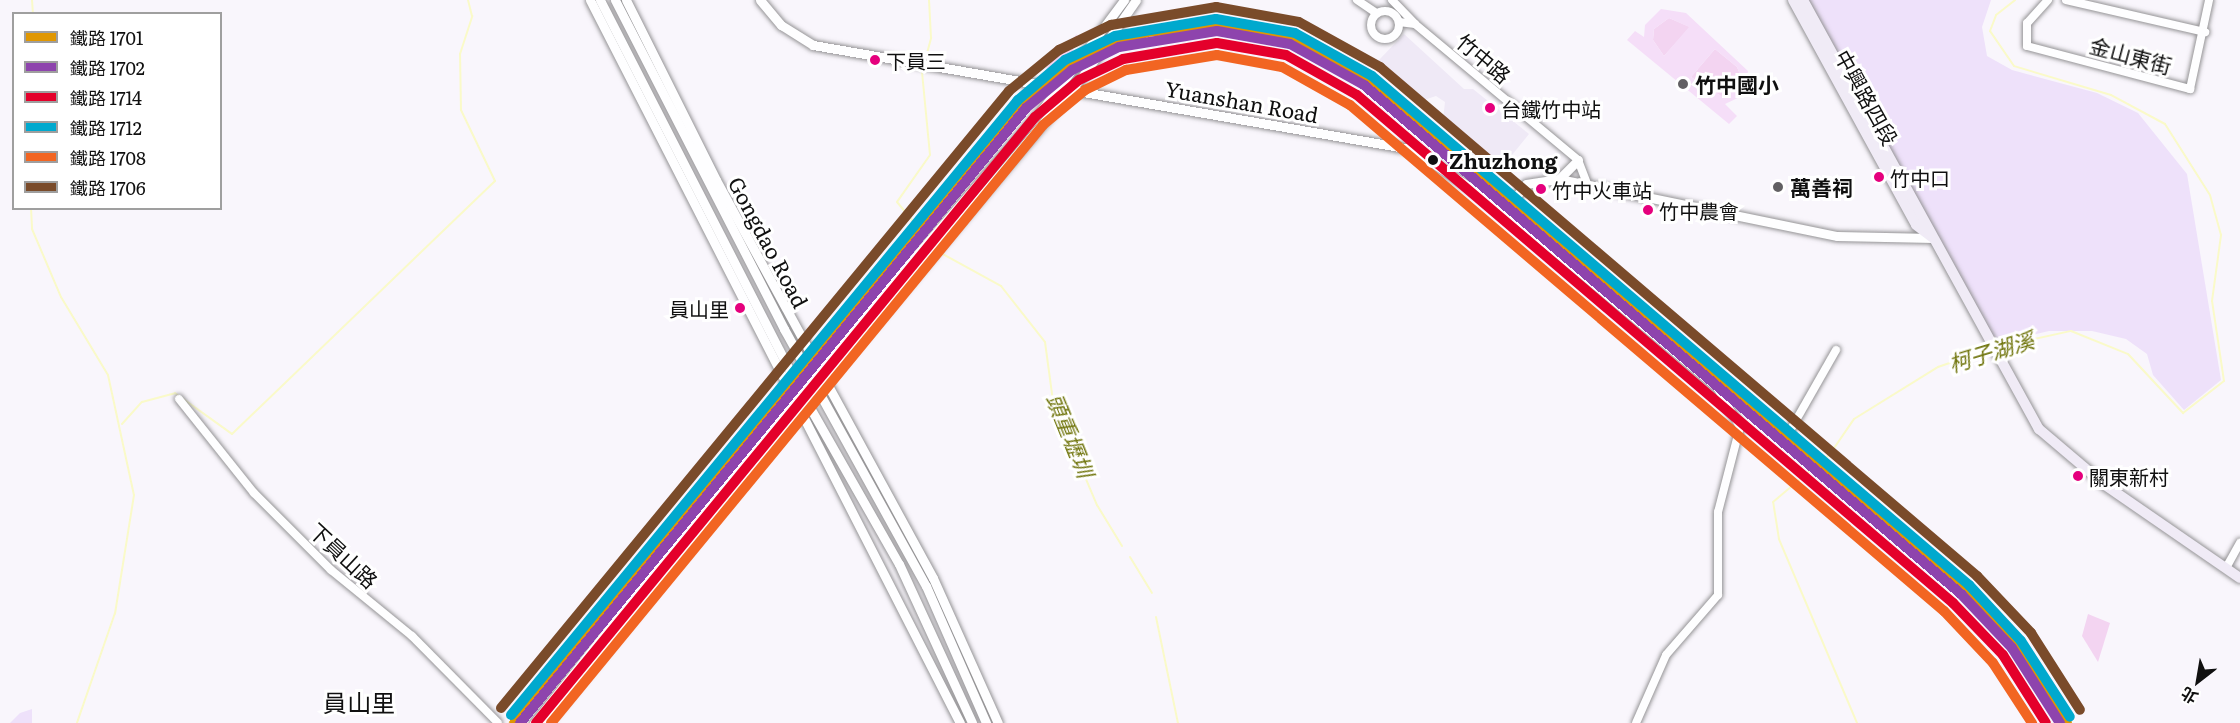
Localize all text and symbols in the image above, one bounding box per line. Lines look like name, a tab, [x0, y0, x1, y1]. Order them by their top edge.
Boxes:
legend	[12, 12, 222, 210]
text: 鐵路 1701	[70, 24, 143, 51]
street label: 竹中路	[1452, 28, 1516, 88]
street label: 金山東街	[2087, 32, 2175, 78]
street label: 中興路四段	[1831, 45, 1903, 149]
place label: 下員三	[886, 48, 946, 72]
text: 鐵路 1702	[70, 54, 145, 81]
marker: 下員三	[869, 54, 881, 66]
place label: 竹中國小	[1695, 71, 1779, 97]
street label: Yuanshan Road	[1163, 75, 1321, 127]
marker: 竹中國小	[1676, 77, 1690, 91]
text: 鐵路 1714	[70, 84, 142, 111]
place label: 台鐵竹中站	[1501, 96, 1601, 120]
marker: 台鐵竹中站	[1484, 102, 1496, 114]
text: 鐵路 1712	[70, 114, 142, 141]
text: 鐵路 1708	[70, 144, 146, 171]
place label: Zhuzhong	[1449, 147, 1557, 173]
marker: Zhuzhong	[1422, 149, 1444, 171]
place label: 竹中口	[1890, 165, 1950, 189]
marker: 竹中口	[1873, 171, 1885, 183]
street label: Gongdao Road	[724, 172, 814, 312]
text: 鐵路 1706	[70, 174, 146, 201]
place label: 萬善祠	[1790, 174, 1853, 200]
place label: 竹中火車站	[1552, 177, 1652, 201]
marker: 萬善祠	[1771, 180, 1785, 194]
marker: 竹中火車站	[1535, 183, 1547, 195]
place label: 竹中農會	[1659, 198, 1739, 222]
marker: 竹中農會	[1642, 204, 1654, 216]
place label: 員山里	[669, 296, 729, 320]
marker: 員山里	[734, 302, 746, 314]
water label: 柯子湖溪	[1945, 326, 2037, 376]
water label: 頭重壢圳	[1042, 389, 1100, 481]
place label: 關東新村	[2089, 464, 2169, 488]
marker: 關東新村	[2072, 470, 2084, 482]
street label: 下員山路	[305, 517, 383, 593]
north arrow	[2168, 651, 2228, 711]
text: 北	[2176, 682, 2202, 711]
district label: 員山里	[323, 688, 395, 716]

